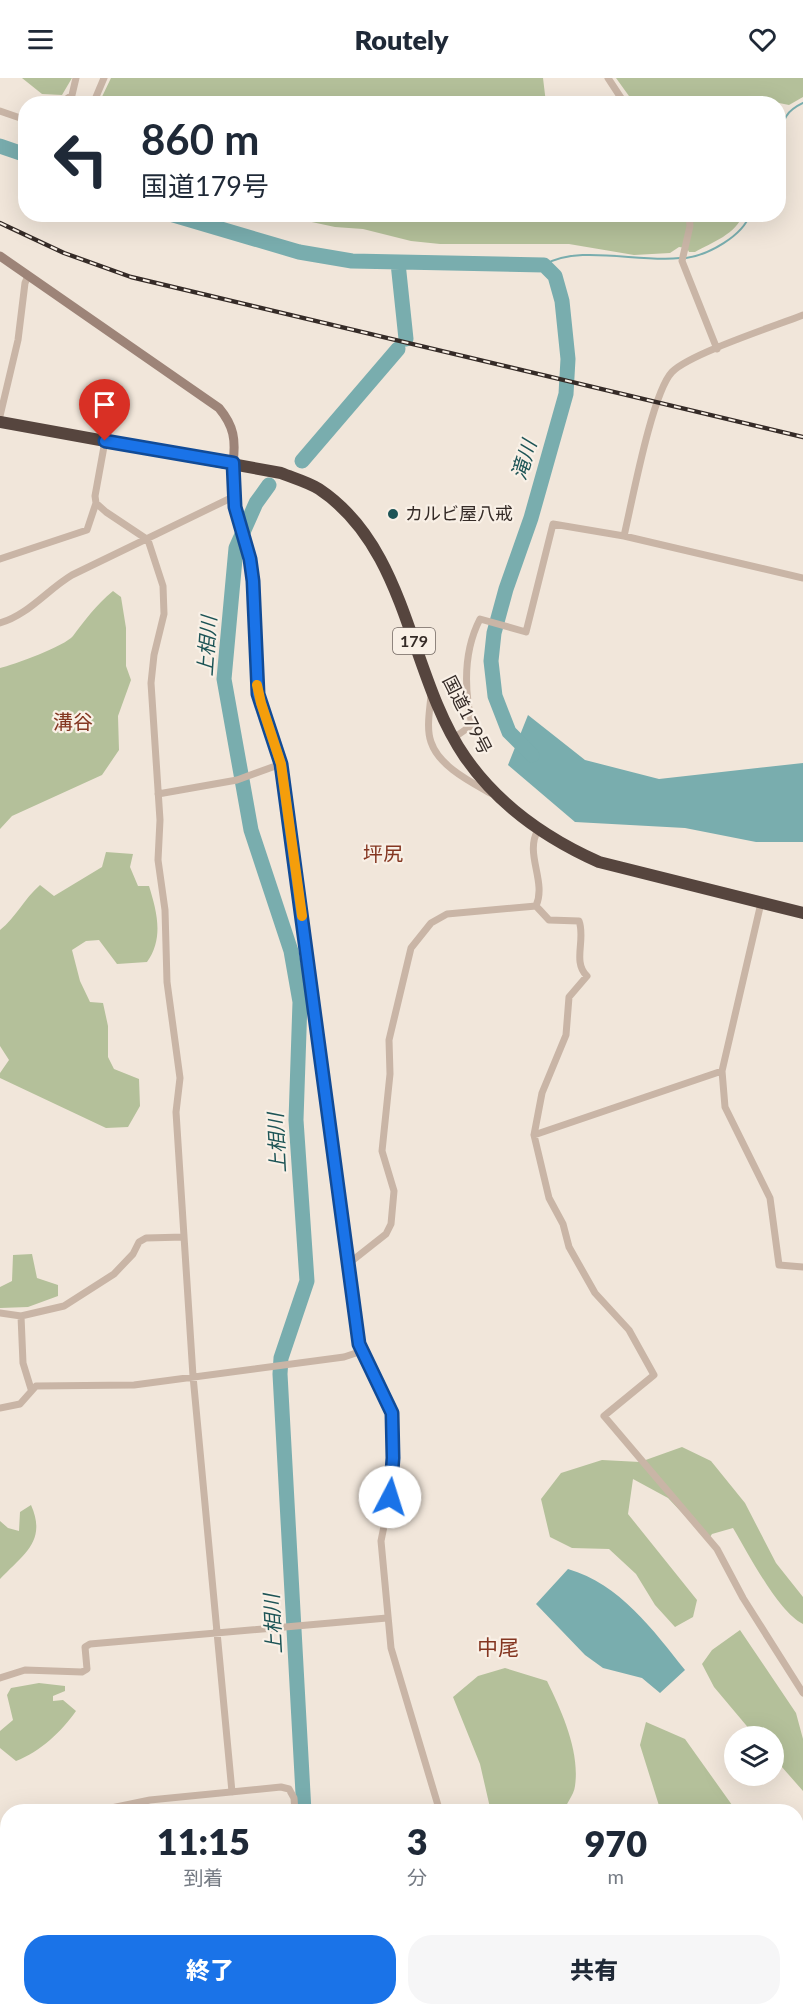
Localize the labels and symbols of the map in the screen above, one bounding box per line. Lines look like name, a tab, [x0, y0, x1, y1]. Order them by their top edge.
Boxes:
pin	[79, 379, 130, 441]
water label: 滝川	[506, 435, 541, 482]
place label: カルビ屋八戒	[405, 502, 513, 524]
marker: カルビ屋八戒	[386, 507, 400, 521]
water label: 上相川	[192, 613, 220, 677]
road number: 179	[393, 628, 435, 654]
street label: 国道179号	[439, 672, 497, 758]
district label: 溝谷	[53, 709, 93, 733]
district label: 坪尻	[363, 841, 403, 865]
water label: 上相川	[262, 1110, 290, 1174]
position arrow	[358, 1465, 422, 1529]
water label: 上相川	[258, 1591, 286, 1655]
district label: 中尾	[477, 1634, 519, 1659]

